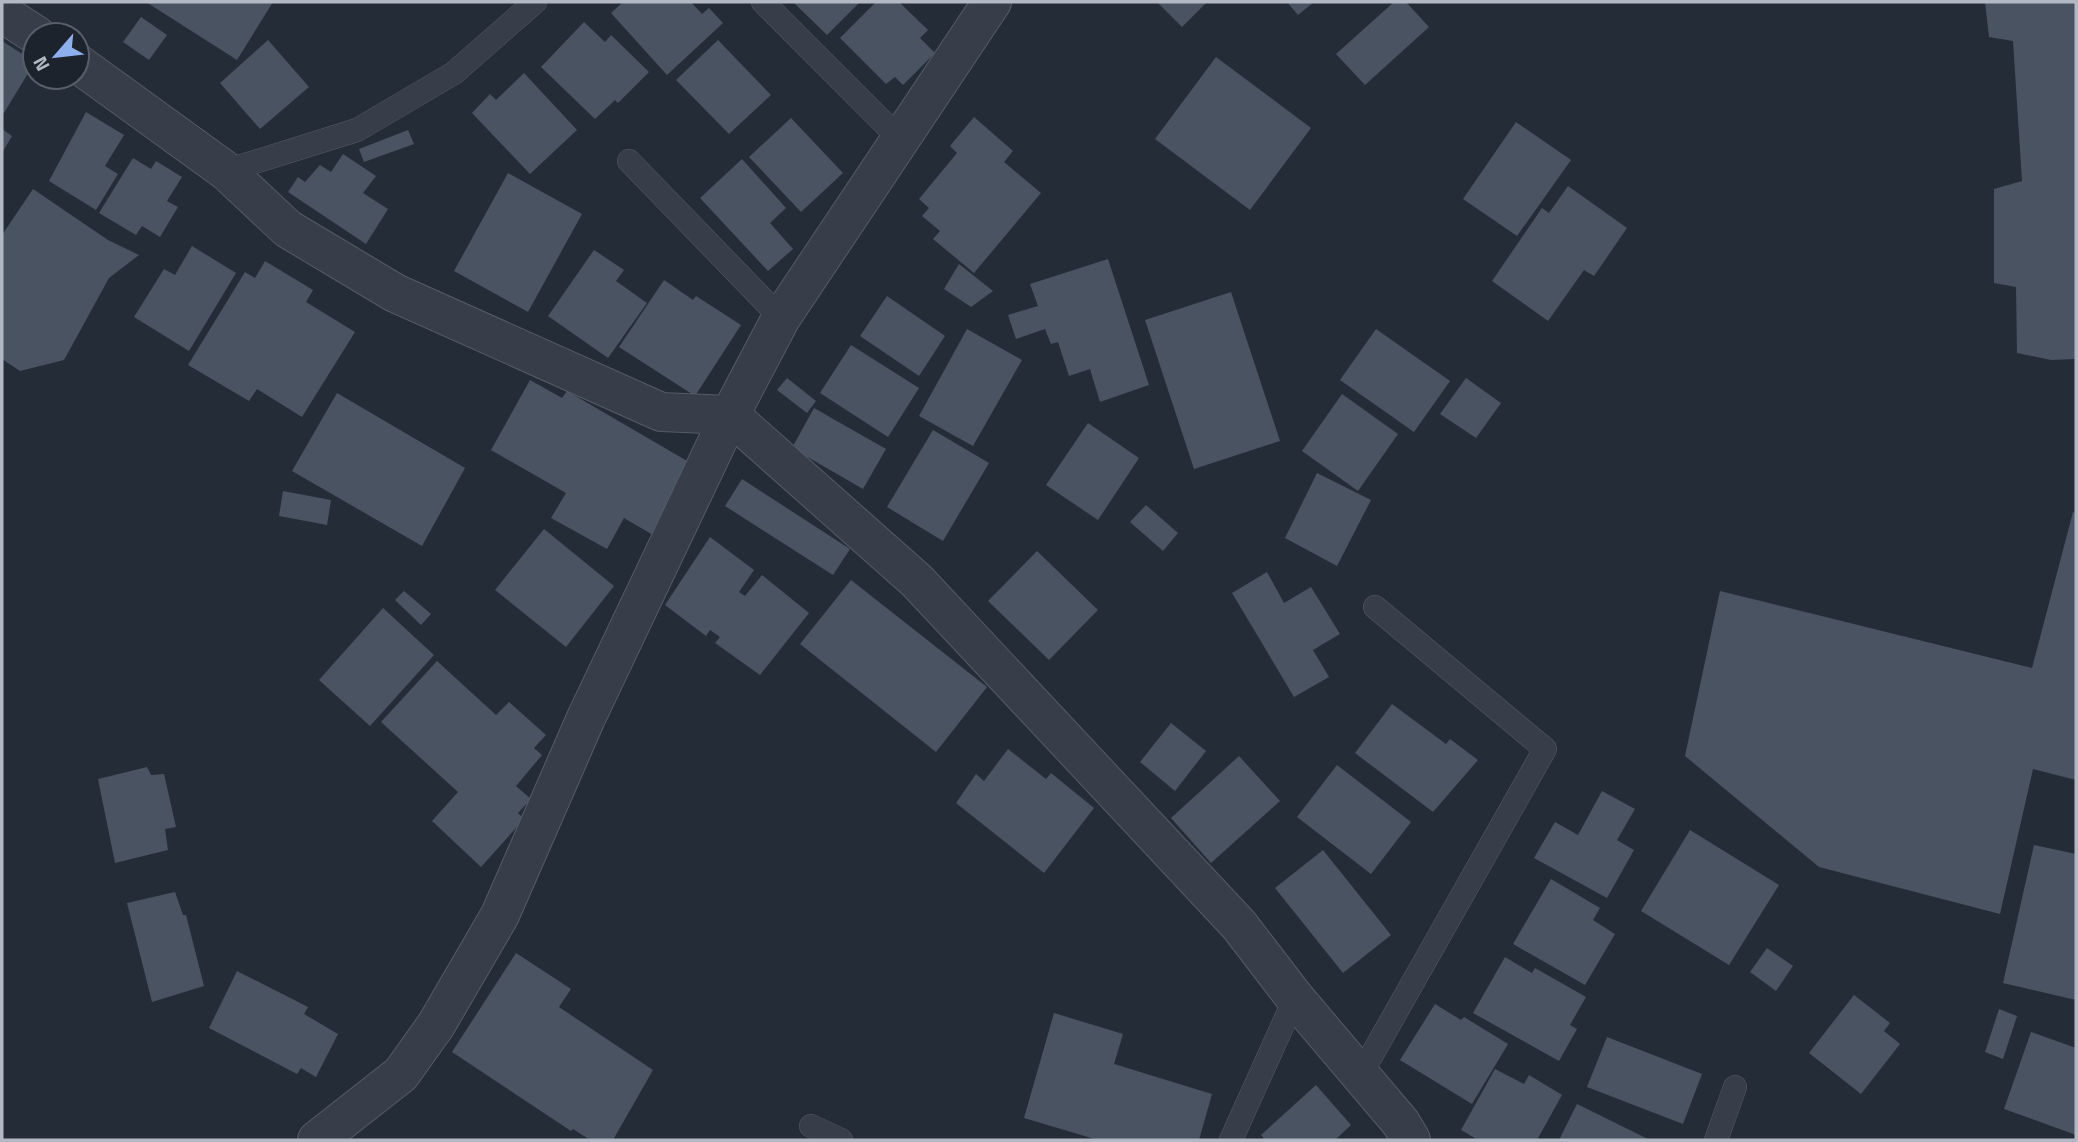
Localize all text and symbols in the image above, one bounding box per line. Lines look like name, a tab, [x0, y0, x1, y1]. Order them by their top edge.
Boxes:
north arrow	[21, 21, 91, 91]
text: N	[25, 52, 56, 77]

